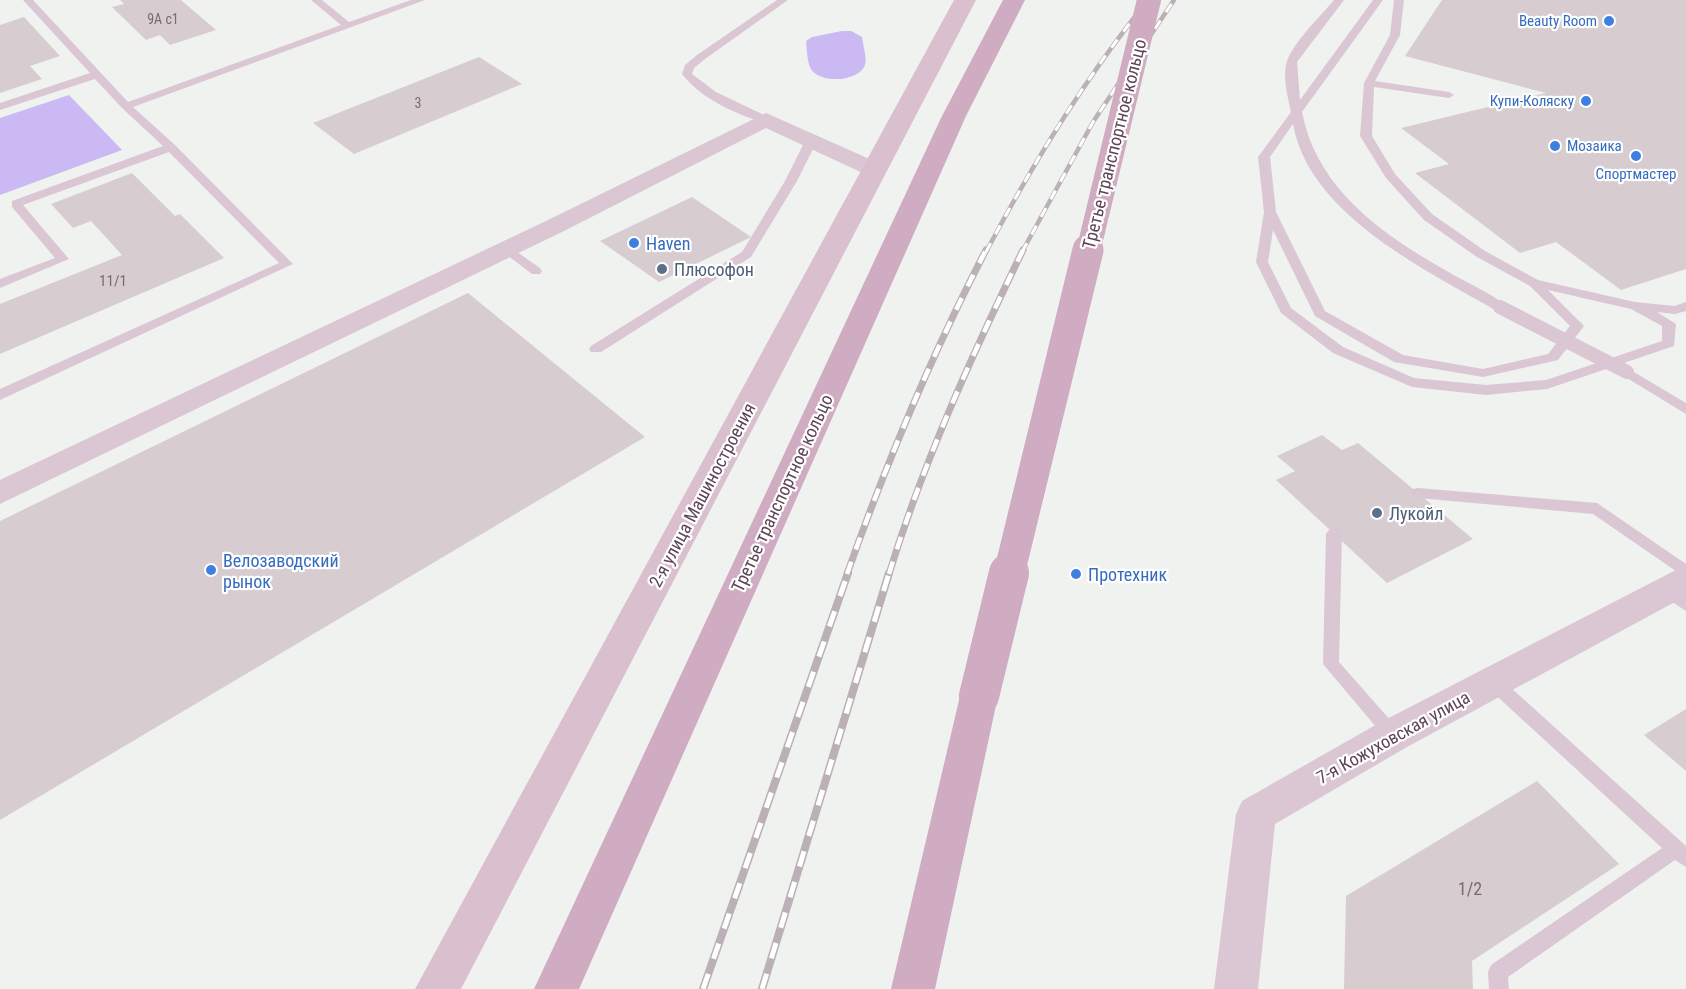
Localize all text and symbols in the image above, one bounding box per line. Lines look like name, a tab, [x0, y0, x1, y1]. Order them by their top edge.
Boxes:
house number: 9А с1	[147, 11, 179, 27]
place label: Beauty Room	[1519, 12, 1597, 30]
marker: Beauty Room	[1602, 14, 1616, 28]
street label: Третье транспортное кольцо	[1078, 37, 1150, 251]
place label: Купи-Коляску	[1490, 92, 1574, 110]
marker: Купи-Коляску	[1579, 94, 1593, 108]
house number: 3	[415, 95, 421, 111]
place label: Мозаика	[1567, 137, 1622, 155]
marker: Мозаика	[1548, 139, 1562, 153]
marker: Спортмастер	[1629, 149, 1643, 163]
place label: Спортмастер	[1596, 165, 1676, 183]
place label: Haven	[646, 233, 690, 254]
marker: Haven	[627, 236, 641, 250]
place label: Плюсофон	[674, 259, 754, 280]
marker: Плюсофон	[655, 262, 669, 276]
house number: 11/1	[99, 272, 127, 290]
street label: Третье транспортное кольцо	[727, 391, 837, 595]
street label: 2-я улица Машиностроения	[645, 399, 759, 591]
place label: Лукойл	[1389, 503, 1443, 524]
marker: Лукойл	[1370, 506, 1384, 520]
place label: Велозаводский рынок	[223, 550, 339, 592]
marker: Велозаводский рынок	[204, 563, 218, 577]
place label: Протехник	[1088, 564, 1168, 585]
marker: Протехник	[1069, 567, 1083, 581]
street label: 7-я Кожуховская улица	[1313, 686, 1473, 788]
house number: 1/2	[1458, 878, 1482, 899]

